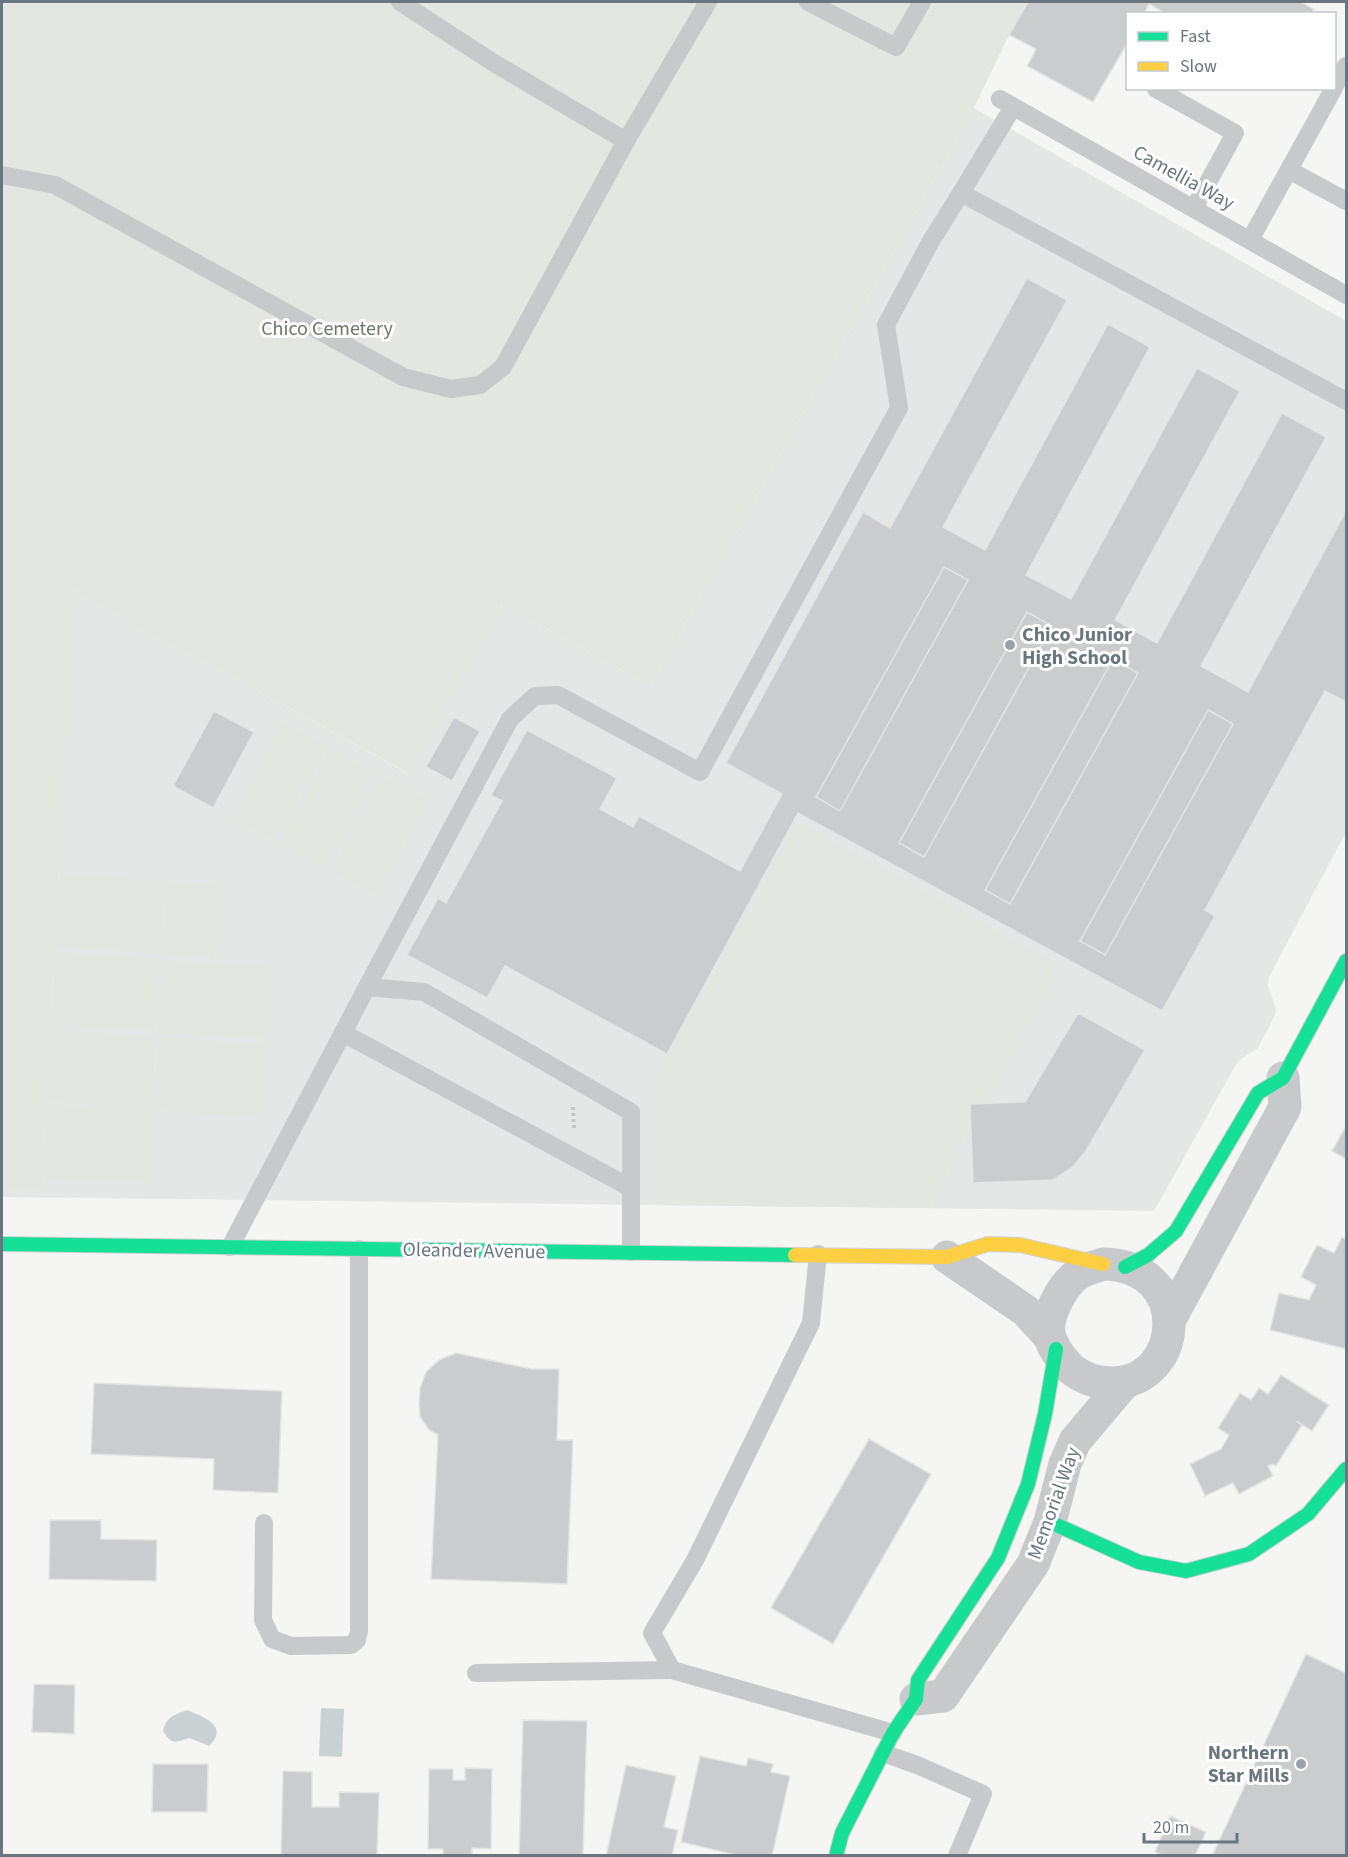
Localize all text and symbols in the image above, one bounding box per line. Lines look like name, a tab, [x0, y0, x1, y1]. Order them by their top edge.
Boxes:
legend	[1126, 12, 1336, 90]
text: Fast	[1180, 24, 1211, 49]
text: Slow	[1180, 54, 1217, 79]
street label: Camellia Way	[1128, 138, 1240, 218]
park label: Chico Cemetery	[261, 315, 393, 343]
place label: Chico Junior High School	[1022, 621, 1132, 672]
marker: Chico Junior High School	[1003, 638, 1017, 652]
street label: Oleander Avenue	[402, 1236, 546, 1266]
street label: Memorial Way	[1021, 1443, 1087, 1563]
place label: Northern Star Mills	[1208, 1739, 1289, 1790]
marker: Northern Star Mills	[1294, 1757, 1308, 1771]
scale bar	[1144, 1806, 1237, 1844]
text: 20 m	[1153, 1815, 1189, 1840]

